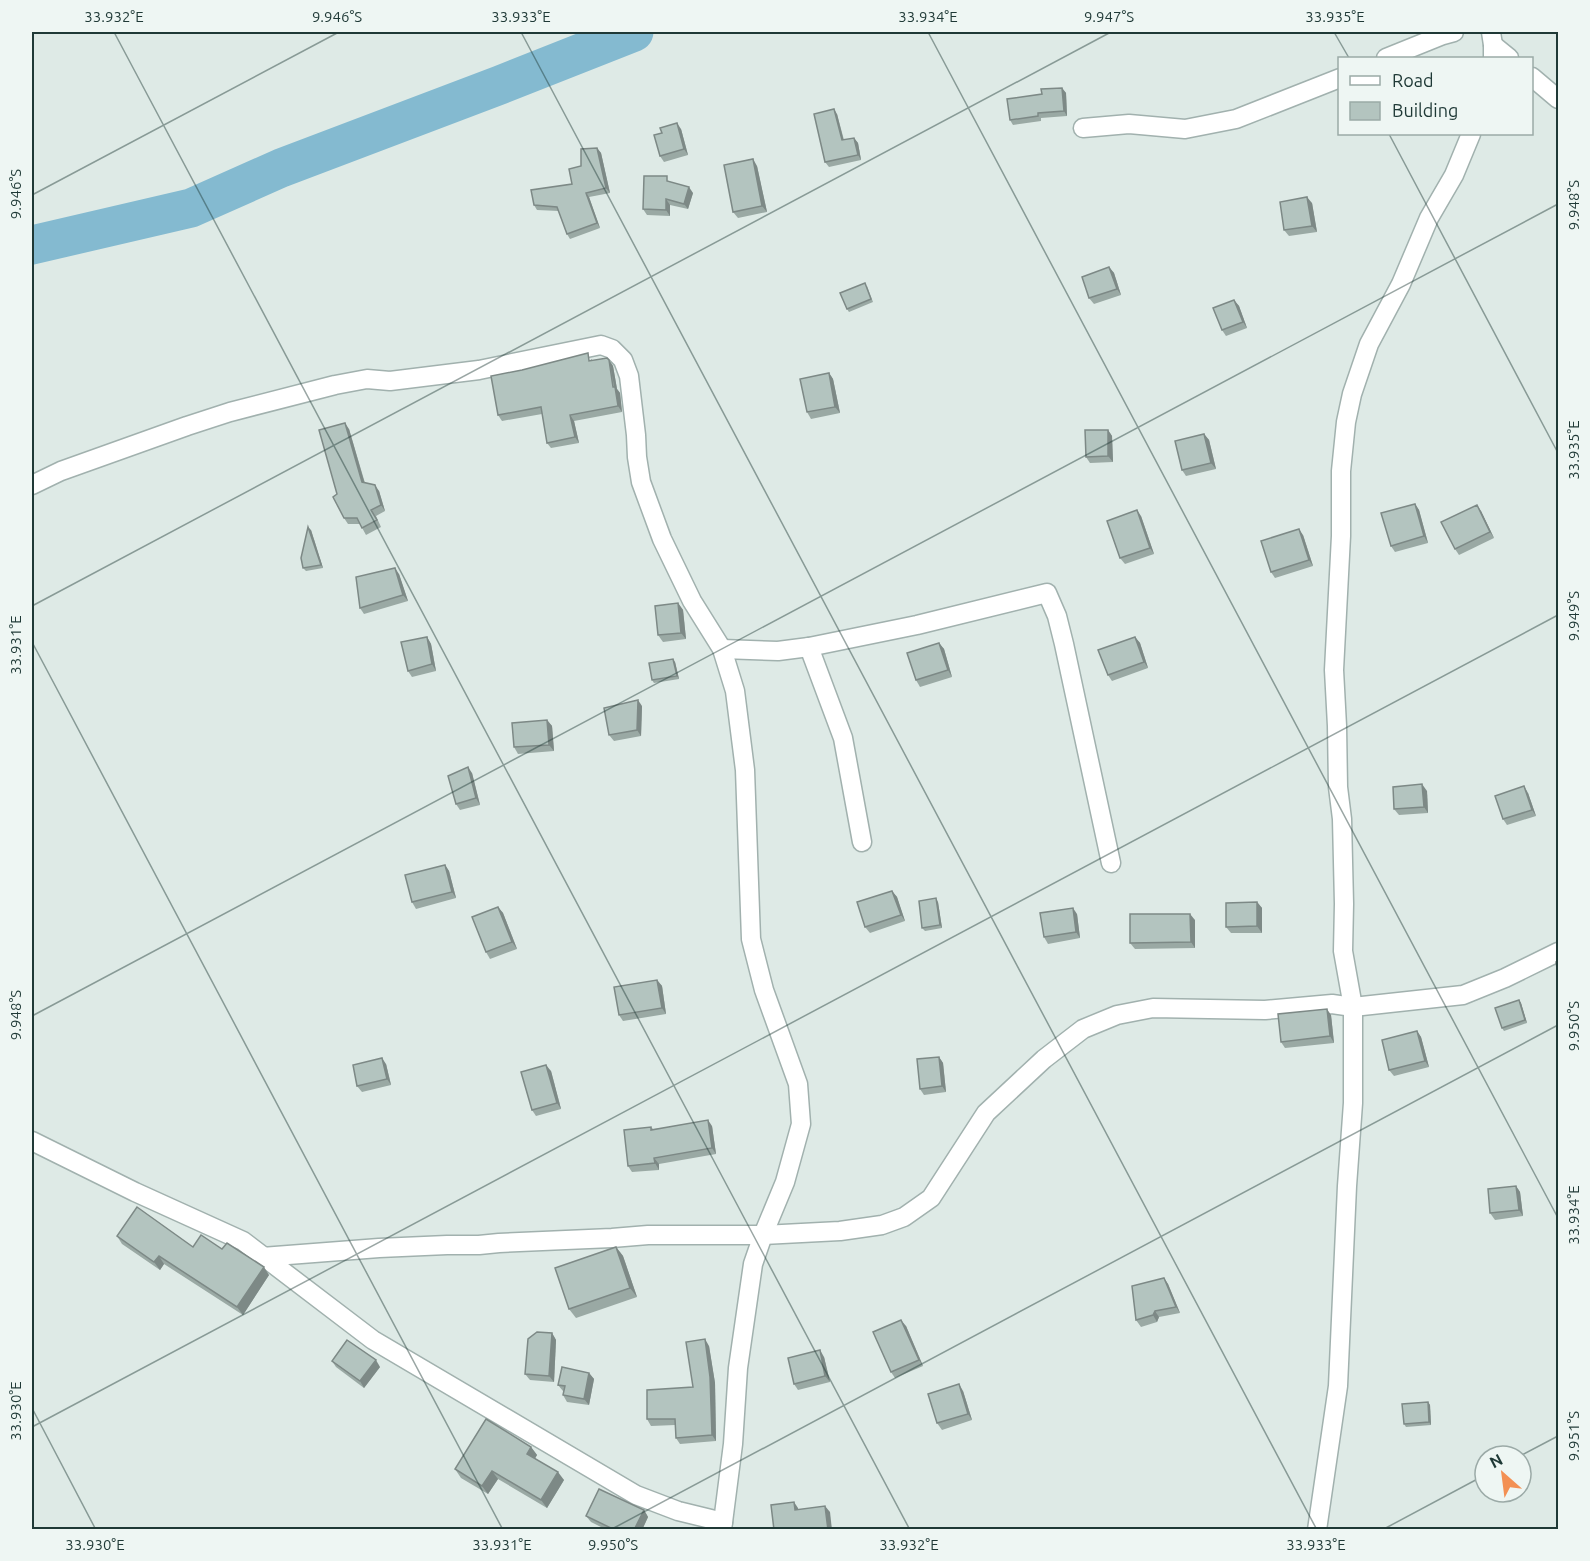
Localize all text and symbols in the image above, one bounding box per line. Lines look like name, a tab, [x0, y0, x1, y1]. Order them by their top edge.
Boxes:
text: 33.932°E	[84, 8, 144, 25]
text: 9.946°S	[312, 8, 362, 25]
text: 33.933°E	[491, 8, 551, 25]
text: 33.934°E	[898, 8, 958, 25]
text: 9.947°S	[1084, 8, 1134, 25]
text: 33.935°E	[1305, 8, 1365, 25]
legend	[1338, 57, 1533, 135]
text: Road	[1392, 70, 1434, 90]
text: Building	[1392, 100, 1458, 120]
text: 9.946°S	[7, 169, 24, 219]
text: 9.948°S	[1565, 180, 1582, 230]
text: 33.935°E	[1565, 420, 1582, 480]
text: 9.949°S	[1565, 591, 1582, 641]
text: 33.931°E	[7, 615, 24, 675]
text: 9.948°S	[7, 990, 24, 1040]
text: 9.950°S	[1565, 1001, 1582, 1051]
text: 33.934°E	[1565, 1185, 1582, 1245]
text: 33.930°E	[7, 1381, 24, 1441]
text: 9.951°S	[1565, 1411, 1582, 1461]
north arrow	[1473, 1444, 1533, 1504]
text: N	[1486, 1450, 1505, 1472]
text: 33.930°E	[65, 1536, 125, 1553]
text: 33.931°E	[472, 1536, 532, 1553]
text: 9.950°S	[588, 1536, 638, 1553]
text: 33.932°E	[879, 1536, 939, 1553]
text: 33.933°E	[1286, 1536, 1346, 1553]

